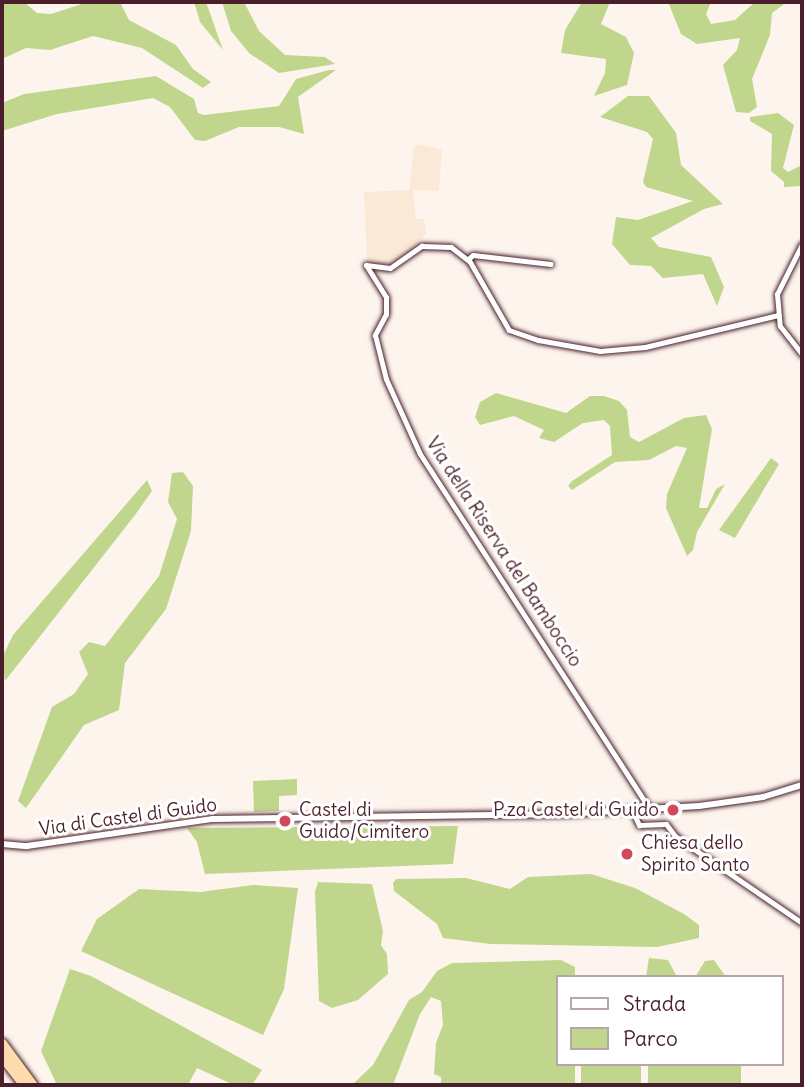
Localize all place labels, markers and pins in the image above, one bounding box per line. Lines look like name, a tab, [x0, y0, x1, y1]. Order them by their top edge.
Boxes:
place label: Castel di Guido/Cimitero	[299, 799, 429, 843]
place label: P.za Castel di Guido	[493, 799, 659, 821]
marker: P.za Castel di Guido	[665, 802, 681, 818]
marker: Castel di Guido/Cimitero	[277, 813, 293, 829]
place label: Chiesa dello Spirito Santo	[641, 832, 750, 876]
marker: Chiesa dello Spirito Santo	[619, 846, 635, 862]

